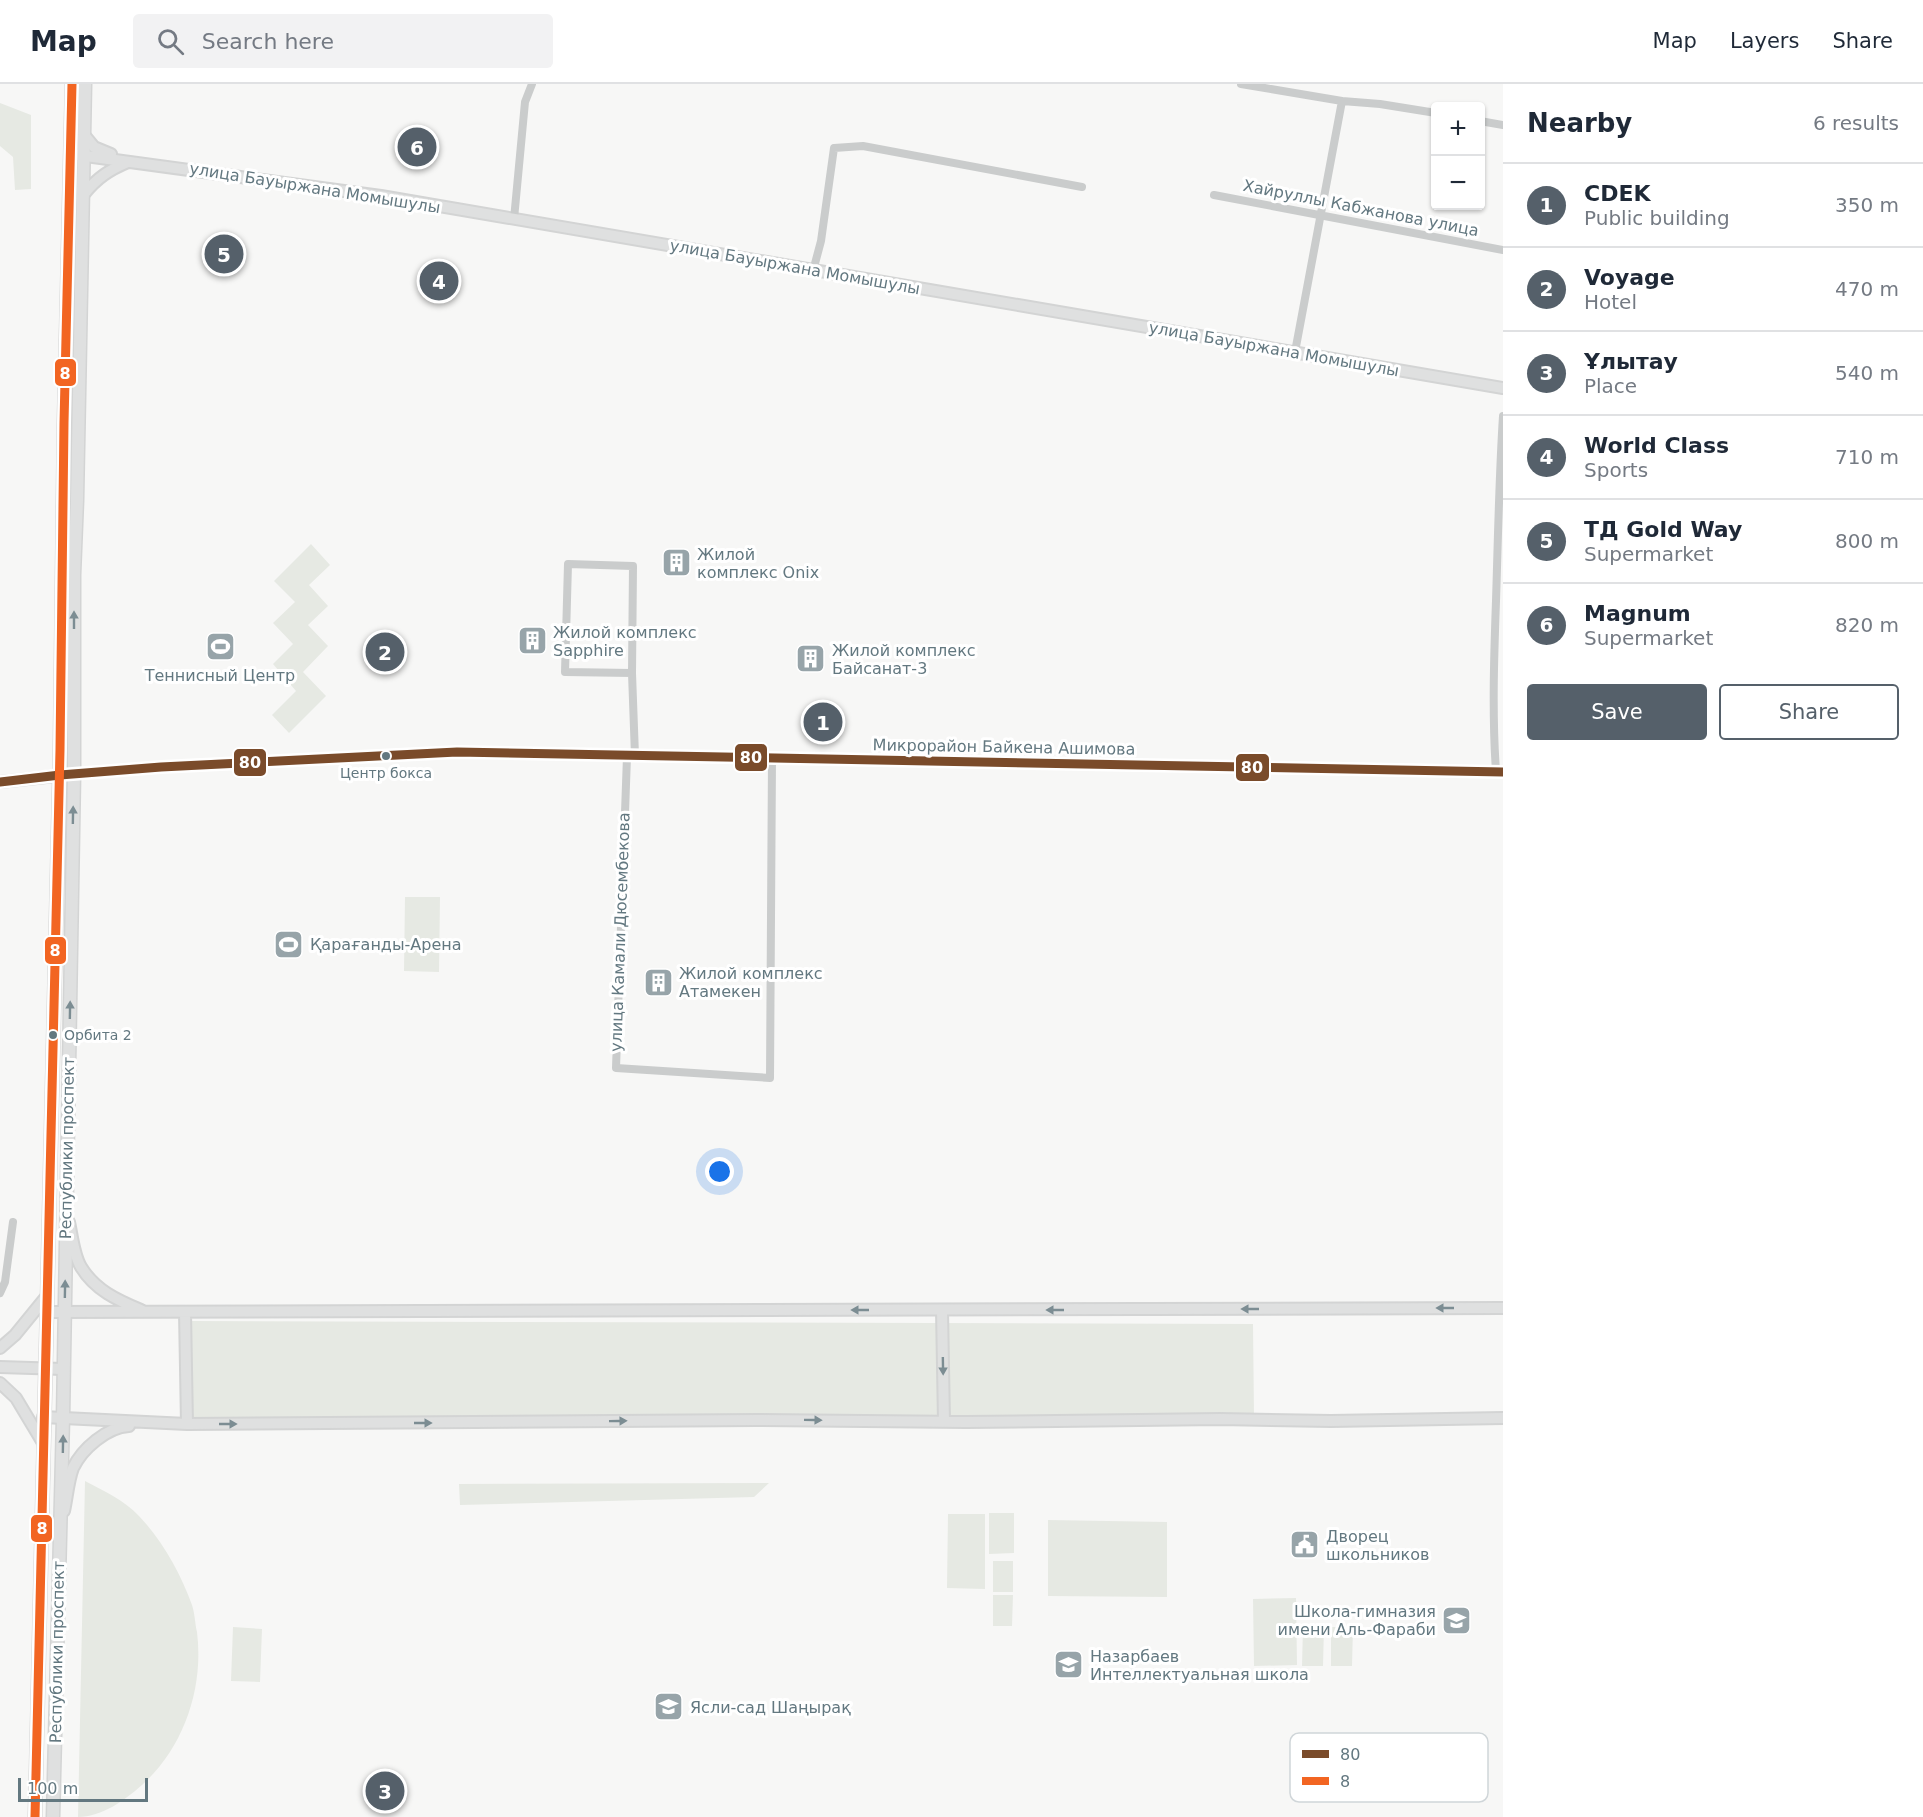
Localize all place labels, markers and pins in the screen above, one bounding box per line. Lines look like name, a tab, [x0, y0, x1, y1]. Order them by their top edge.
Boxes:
pin: 6	[398, 124, 436, 170]
pin: 5	[204, 232, 244, 276]
pin: 4	[420, 258, 458, 304]
place label: Жилой комплекс Onix	[697, 545, 819, 582]
building icon: Жилой комплекс Onix	[660, 547, 692, 579]
place label: Жилой комплекс Sapphire	[553, 623, 697, 660]
building icon: Жилой комплекс Sapphire	[516, 625, 548, 657]
pin: 2	[366, 630, 404, 674]
sports icon: Теннисный Центр	[204, 631, 236, 663]
place label: Жилой комплекс Байсанат-3	[832, 641, 976, 678]
building icon: Жилой комплекс Байсанат-3	[795, 643, 827, 675]
place label: Теннисный Центр	[144, 666, 295, 685]
pin: 1	[804, 700, 842, 744]
marker: Центр бокса	[380, 750, 392, 762]
place label: Центр бокса	[340, 765, 432, 781]
sports icon: Қарағанды-Арена	[273, 928, 305, 960]
place label: Қарағанды-Арена	[310, 935, 462, 954]
place label: Жилой комплекс Атамекен	[679, 964, 823, 1001]
building icon: Жилой комплекс Атамекен	[642, 966, 674, 998]
place label: Орбита 2	[64, 1027, 132, 1043]
marker: Орбита 2	[47, 1029, 59, 1041]
place label: Дворец школьников	[1326, 1527, 1430, 1564]
public building icon: Дворец школьников	[1289, 1529, 1321, 1561]
place label: Школа-гимназия имени Аль-Фараби	[1278, 1602, 1436, 1639]
school or university icon: Школа-гимназия имени Аль-Фараби	[1441, 1604, 1473, 1636]
place label: Назарбаев Интеллектуальная школа	[1090, 1647, 1309, 1684]
school or university icon: Назарбаев Интеллектуальная школа	[1053, 1649, 1085, 1681]
school or university icon: Ясли-сад Шаңырақ	[653, 1691, 685, 1723]
place label: Ясли-сад Шаңырақ	[690, 1698, 851, 1717]
pin: 3	[366, 1768, 404, 1814]

